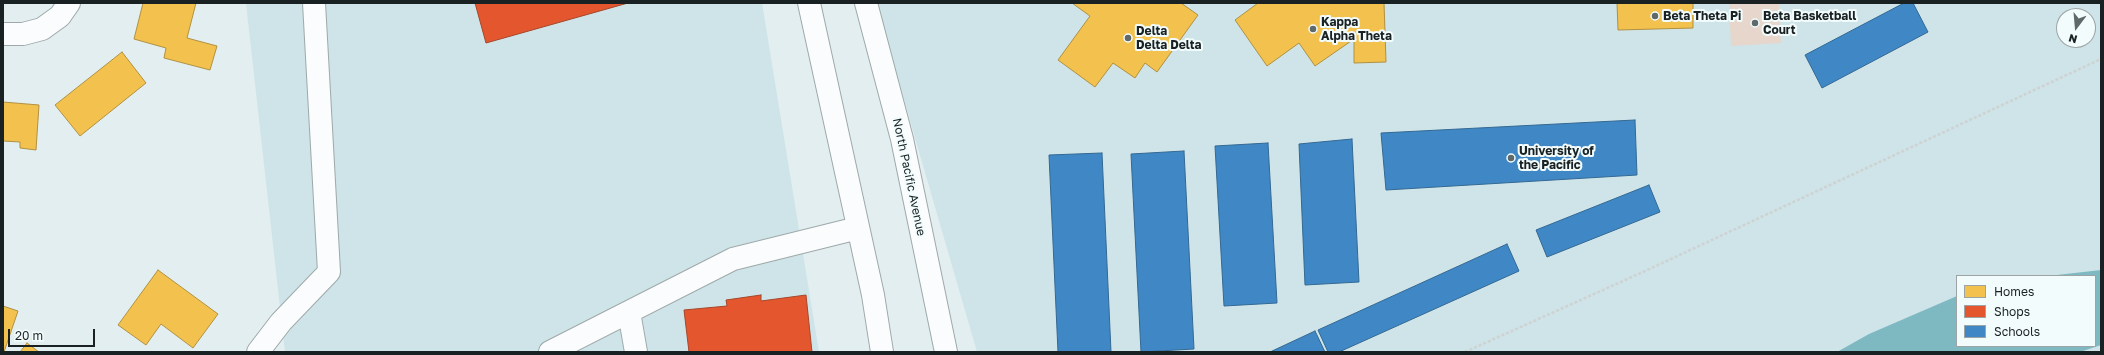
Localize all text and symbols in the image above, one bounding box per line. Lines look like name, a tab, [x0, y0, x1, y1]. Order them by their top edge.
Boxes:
north arrow	[2056, 8, 2096, 48]
place label: Beta Theta Pi	[1663, 9, 1741, 23]
place label: Beta Basketball Court	[1763, 9, 1856, 37]
marker: Beta Theta Pi	[1650, 11, 1660, 21]
place label: Kappa Alpha Theta	[1321, 15, 1392, 43]
marker: Beta Basketball Court	[1750, 18, 1760, 28]
place label: Delta Delta Delta	[1136, 24, 1201, 52]
marker: Kappa Alpha Theta	[1308, 24, 1318, 34]
text: N	[2067, 32, 2079, 46]
marker: Delta Delta Delta	[1123, 33, 1133, 43]
street label: North Pacific Avenue	[889, 117, 929, 237]
place label: University of the Pacific	[1519, 144, 1594, 172]
marker: University of the Pacific	[1506, 153, 1516, 163]
legend	[1956, 275, 2096, 347]
text: Homes	[1994, 284, 2034, 299]
text: Shops	[1994, 304, 2030, 319]
scale bar	[10, 321, 97, 347]
text: Schools	[1994, 324, 2040, 339]
text: 20 m	[15, 328, 43, 343]

